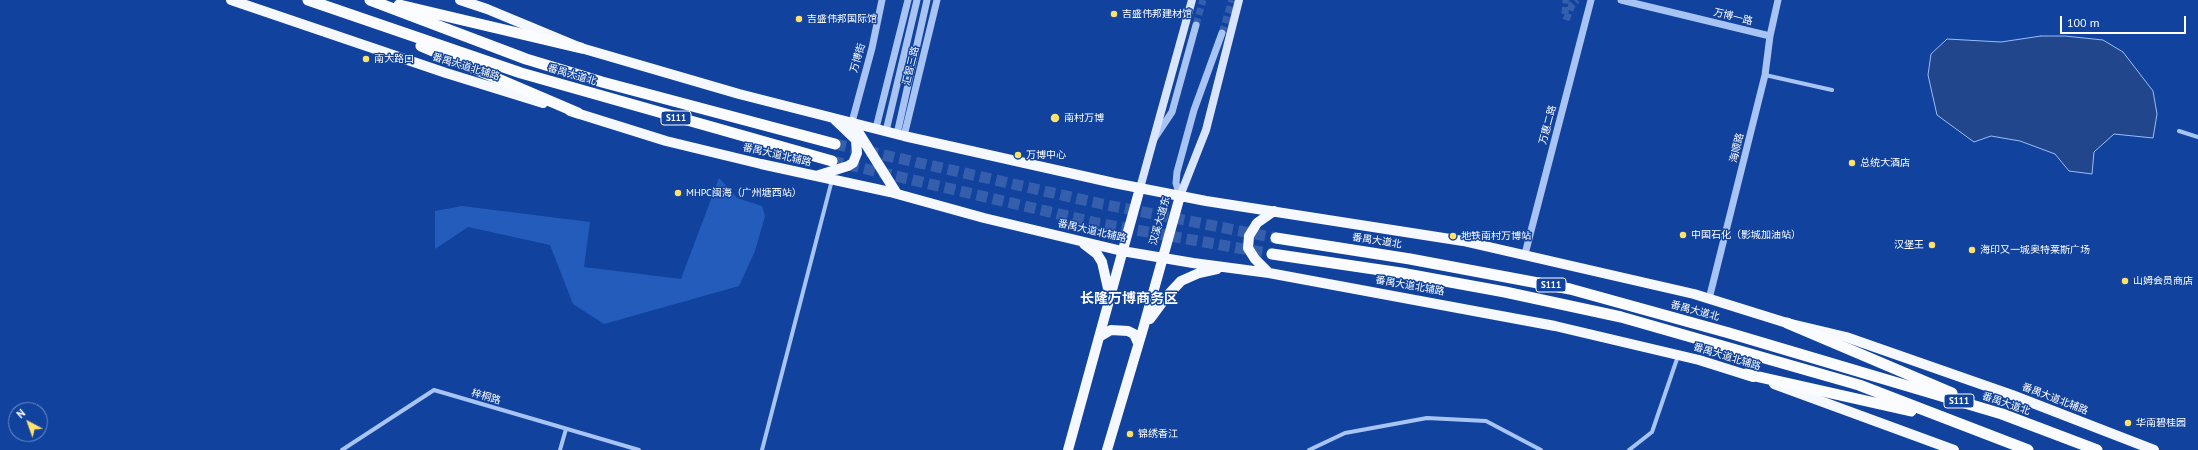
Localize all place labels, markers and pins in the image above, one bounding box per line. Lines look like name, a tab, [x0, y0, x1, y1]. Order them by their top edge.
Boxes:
place label: 吉盛伟邦建材馆	[1122, 8, 1192, 20]
marker: 吉盛伟邦建材馆	[1109, 9, 1119, 19]
place label: 吉盛伟邦国际馆	[807, 13, 877, 25]
marker: 吉盛伟邦国际馆	[794, 14, 804, 24]
place label: 南大路口	[374, 53, 414, 65]
marker: 南大路口	[361, 54, 371, 64]
marker: 南村万博	[1049, 112, 1061, 124]
place label: 南村万博	[1064, 112, 1104, 124]
place label: 万博中心	[1026, 149, 1066, 161]
marker: 万博中心	[1013, 150, 1023, 160]
place label: 总统大酒店	[1860, 157, 1910, 169]
marker: 总统大酒店	[1847, 158, 1857, 168]
place label: MHPC闽海（广州塘西站）	[686, 187, 802, 199]
marker: MHPC闽海（广州塘西站）	[673, 188, 683, 198]
place label: 中国石化（影城加油站）	[1691, 229, 1801, 241]
place label: 地铁南村万博站	[1461, 230, 1531, 242]
marker: 中国石化（影城加油站）	[1678, 230, 1688, 240]
marker: 地铁南村万博站	[1448, 231, 1458, 241]
place label: 汉堡王	[1894, 239, 1924, 251]
marker: 汉堡王	[1927, 240, 1937, 250]
place label: 海印又一城奥特莱斯广场	[1980, 244, 2090, 256]
marker: 海印又一城奥特莱斯广场	[1967, 245, 1977, 255]
place label: 山姆会员商店	[2133, 275, 2193, 287]
marker: 山姆会员商店	[2120, 276, 2130, 286]
place label: 华南碧桂园	[2136, 417, 2186, 429]
marker: 华南碧桂园	[2123, 418, 2133, 428]
place label: 锦绣香江	[1138, 428, 1178, 440]
marker: 锦绣香江	[1125, 429, 1135, 439]

